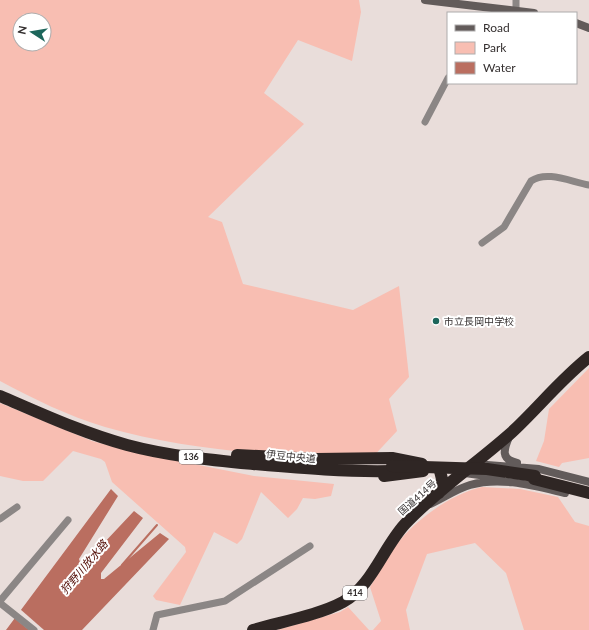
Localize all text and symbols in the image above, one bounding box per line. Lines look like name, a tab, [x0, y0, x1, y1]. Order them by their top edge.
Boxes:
north arrow	[12, 12, 52, 52]
legend	[447, 12, 577, 84]
text: Road	[483, 20, 510, 35]
text: N	[14, 24, 29, 35]
text: Park	[483, 40, 507, 55]
text: Water	[483, 60, 516, 75]
place label: 市立長岡中学校	[444, 315, 514, 327]
marker: 市立長岡中学校	[431, 316, 441, 326]
street label: 伊豆中央道	[266, 447, 316, 465]
road number: 136	[179, 450, 203, 464]
street label: 国道414号	[395, 477, 439, 517]
water label: 狩野川放水路	[57, 536, 110, 596]
road number: 414	[343, 586, 367, 600]

